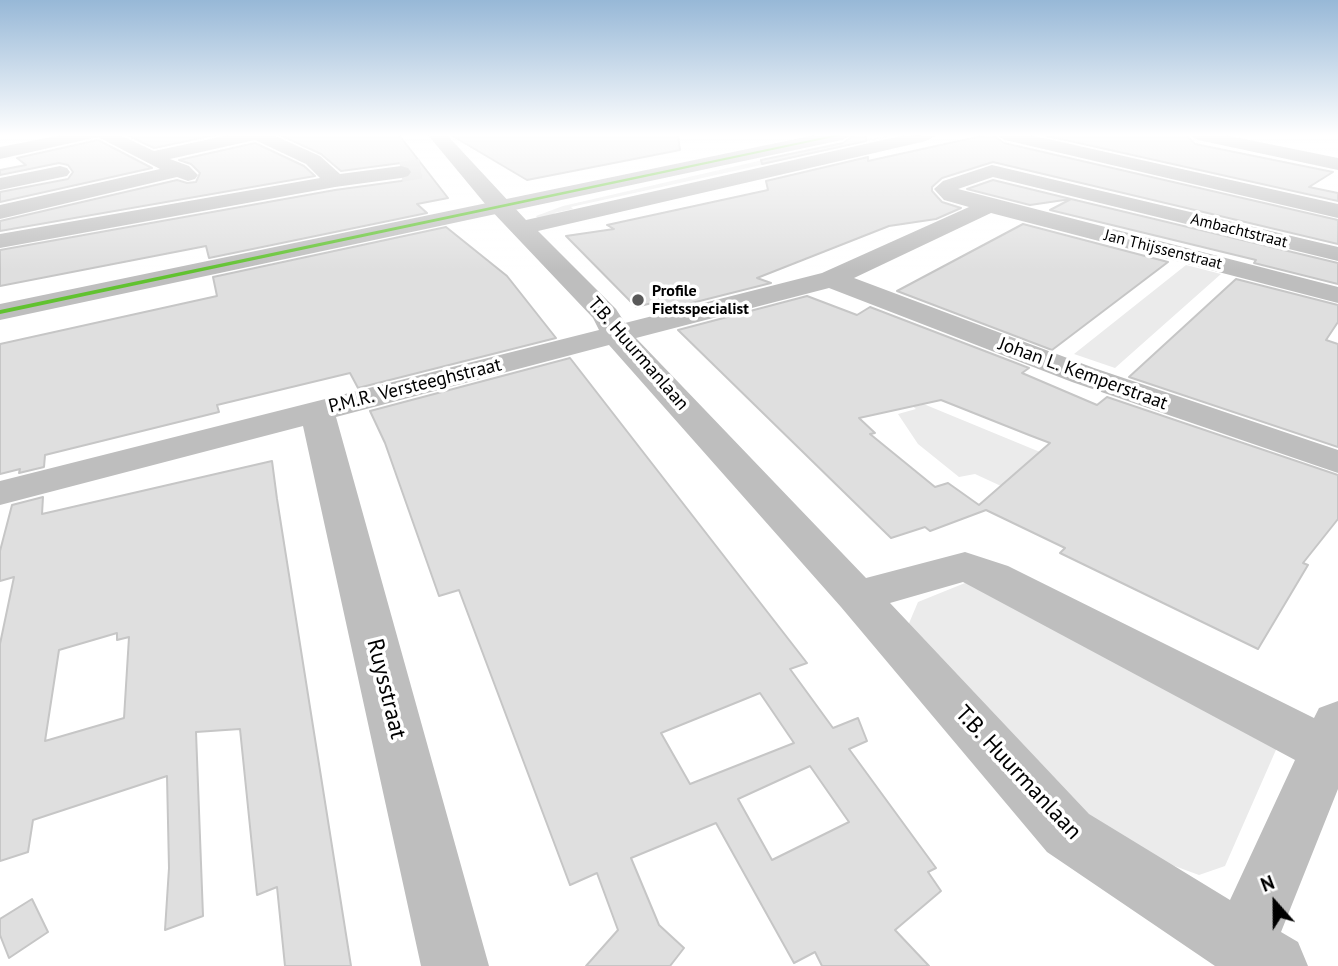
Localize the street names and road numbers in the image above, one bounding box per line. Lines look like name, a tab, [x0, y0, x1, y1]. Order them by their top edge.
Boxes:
street label: Ambachtstraat	[1189, 210, 1289, 252]
street label: Jan Thijssenstraat	[1102, 226, 1224, 274]
street label: T.B. Huurmanlaan	[583, 293, 693, 415]
street label: Johan L. Kemperstraat	[995, 333, 1171, 415]
street label: P.M.R. Versteeghstraat	[326, 353, 504, 419]
street label: Ruysstraat	[360, 636, 412, 742]
street label: T.B. Huurmanlaan	[949, 700, 1087, 846]

